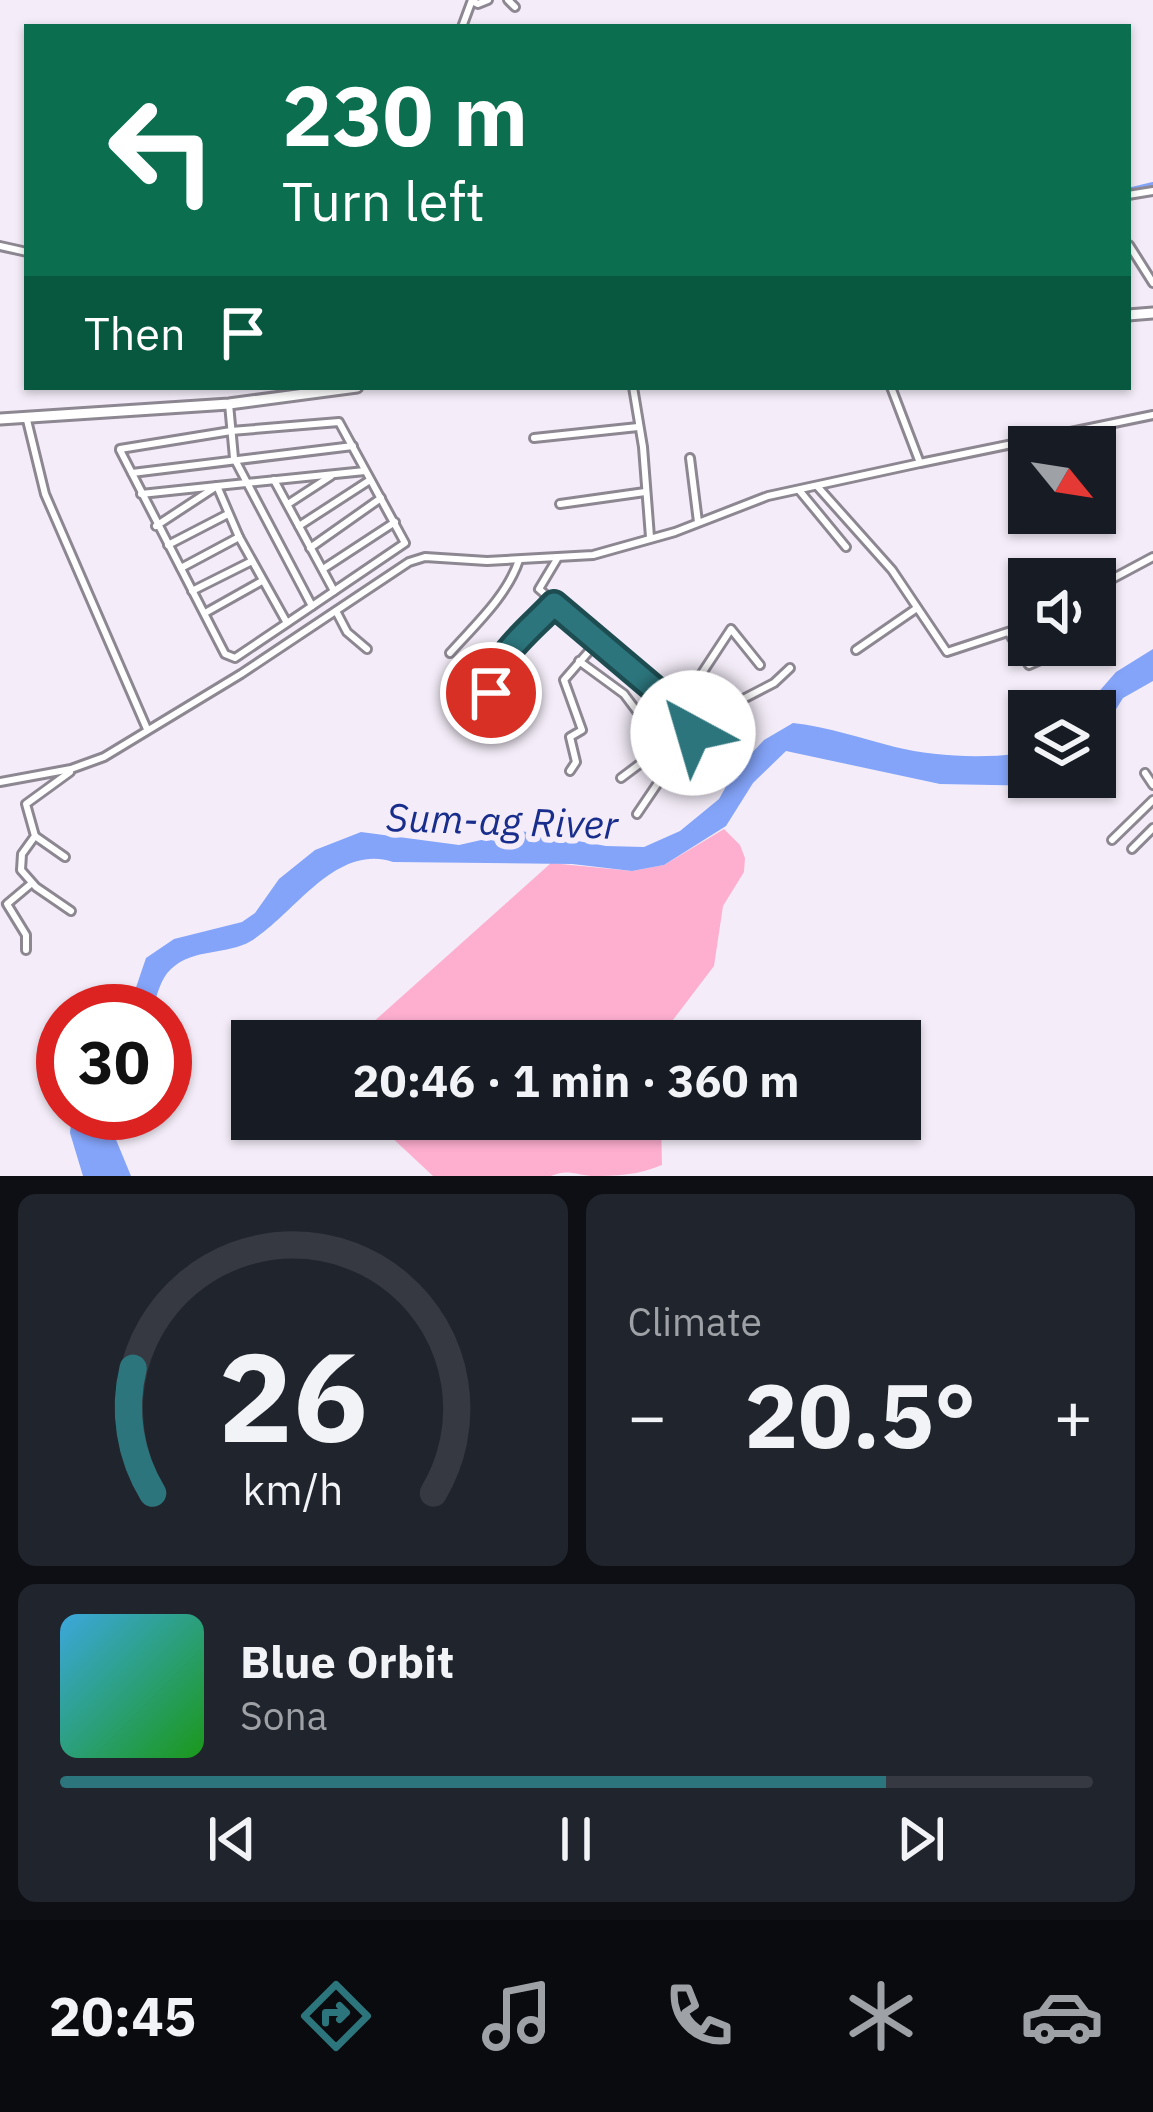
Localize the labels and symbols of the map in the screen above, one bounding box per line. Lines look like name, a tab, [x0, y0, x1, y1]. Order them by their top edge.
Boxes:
north arrow	[1008, 426, 1116, 534]
pin	[440, 642, 542, 744]
position arrow	[630, 670, 756, 796]
water label: Sum-ag River	[385, 791, 621, 850]
speed limit sign: 30	[36, 984, 192, 1140]

